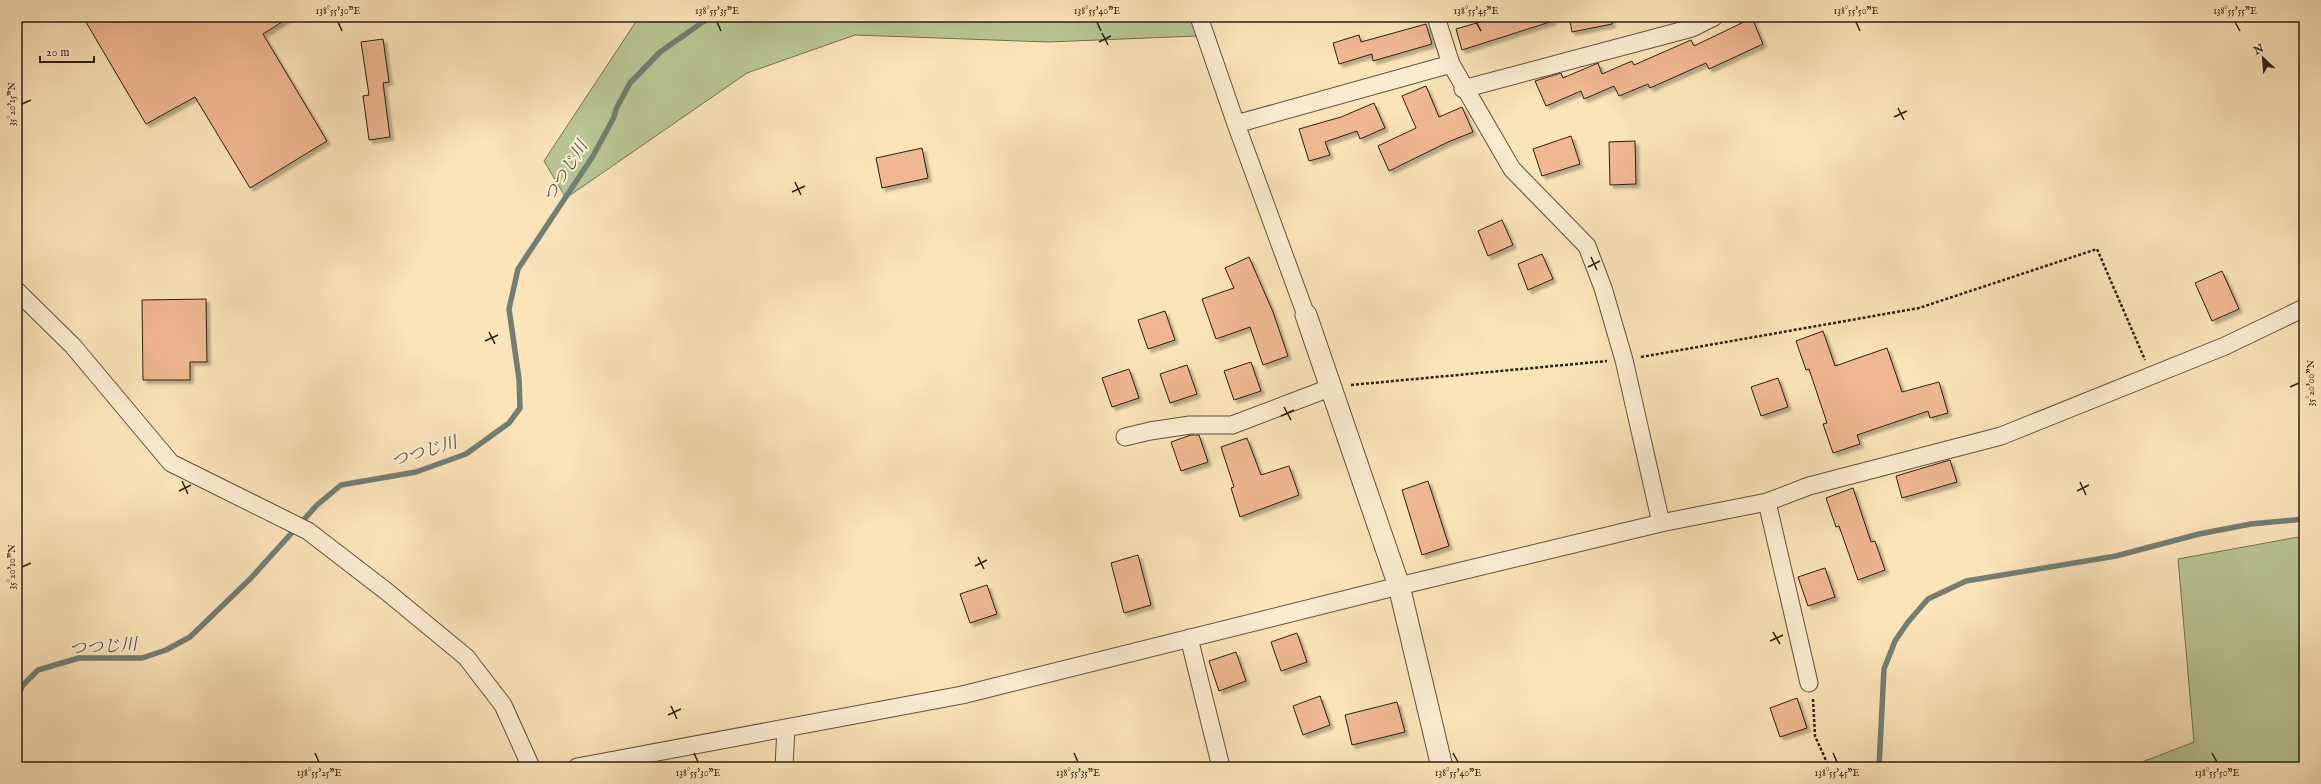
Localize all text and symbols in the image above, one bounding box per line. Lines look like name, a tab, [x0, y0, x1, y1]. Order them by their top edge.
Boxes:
text: 138°55'30"E	[315, 5, 361, 18]
text: 138°55'35"E	[695, 5, 739, 18]
text: 138°55'40"E	[1074, 5, 1120, 18]
text: 138°55'45"E	[1454, 5, 1499, 18]
text: 138°55'50"E	[1834, 5, 1879, 18]
text: 138°55'55"E	[2213, 5, 2257, 18]
scale bar	[40, 38, 94, 64]
north arrow	[2243, 38, 2283, 78]
text: N	[2251, 41, 2267, 59]
text: 20 m	[46, 45, 69, 60]
text: 35°20'15"N	[6, 82, 19, 126]
water label: つつじ川	[539, 136, 594, 206]
text: 35°20'00"N	[2305, 359, 2318, 406]
water label: つつじ川	[389, 432, 462, 472]
text: 35°20'10"N	[6, 544, 19, 590]
water label: つつじ川	[68, 635, 140, 660]
text: 138°55'25"E	[297, 767, 341, 780]
text: 138°55'30"E	[675, 767, 721, 780]
text: 138°55'35"E	[1056, 767, 1100, 780]
text: 138°55'40"E	[1435, 767, 1481, 780]
text: 138°55'45"E	[1815, 767, 1860, 780]
text: 138°55'50"E	[2195, 767, 2240, 780]

